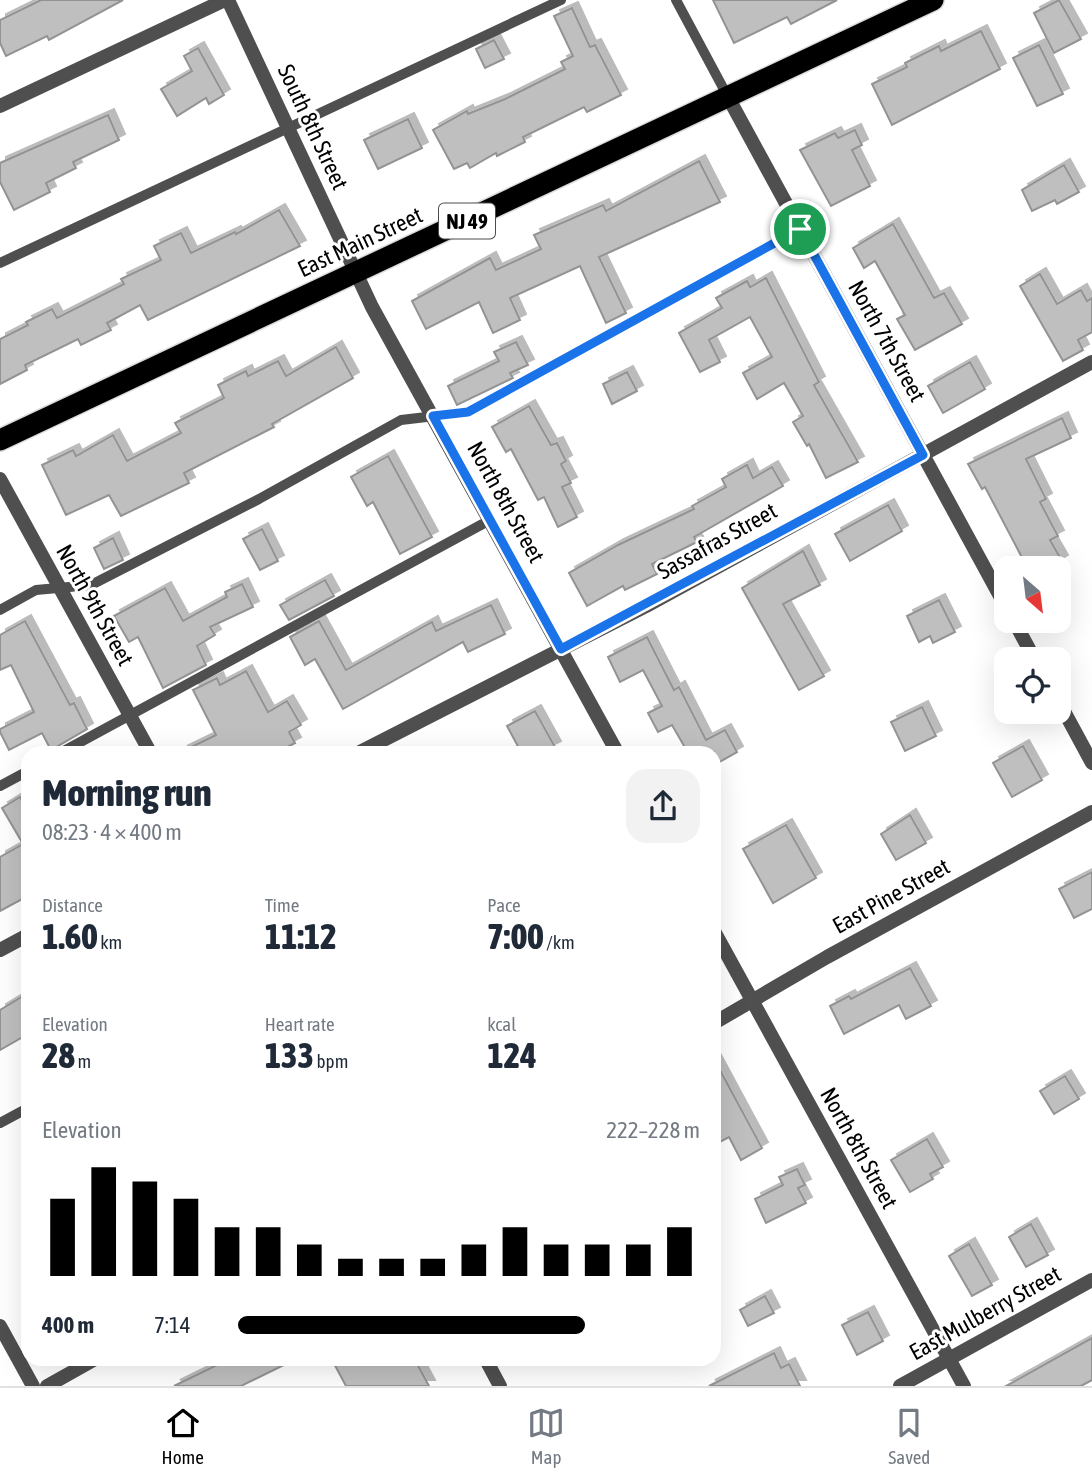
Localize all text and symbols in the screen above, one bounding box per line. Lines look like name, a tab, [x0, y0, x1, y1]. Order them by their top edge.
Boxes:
street label: South 8th Street	[273, 60, 353, 194]
pin	[770, 199, 830, 259]
street label: East Main Street	[294, 202, 426, 282]
road number: NJ 49	[439, 204, 495, 238]
icon: arrive	[781, 210, 819, 248]
street label: North 7th Street	[843, 276, 931, 406]
street label: North 8th Street	[462, 437, 550, 567]
street label: Sassafras Street	[653, 498, 781, 584]
street label: North 9th Street	[51, 540, 139, 670]
north arrow	[994, 556, 1071, 634]
map controls	[994, 556, 1071, 724]
button: locate	[994, 647, 1071, 724]
button: share	[626, 769, 700, 843]
text: Morning run	[42, 771, 212, 814]
text: 08:23 · 4 × 400 m	[42, 819, 182, 845]
street label: East Pine Street	[828, 853, 954, 939]
text: Distance	[42, 894, 103, 916]
text: Time	[265, 894, 299, 916]
text: Pace	[487, 894, 521, 916]
text: 1.60	[42, 916, 98, 956]
text: 11:12	[265, 916, 337, 956]
text: 7:00	[487, 916, 544, 956]
text: km	[98, 931, 122, 953]
text: /km	[544, 931, 575, 953]
text: Elevation	[42, 1013, 108, 1035]
text: Heart rate	[265, 1013, 335, 1035]
text: kcal	[487, 1013, 516, 1035]
text: 28	[42, 1035, 75, 1075]
text: 133	[265, 1035, 314, 1075]
text: 124	[487, 1035, 537, 1075]
text: m	[75, 1050, 91, 1072]
text: bpm	[314, 1050, 348, 1072]
street label: North 8th Street	[815, 1083, 903, 1213]
text: Elevation	[42, 1117, 122, 1143]
text: 222–228 m	[606, 1117, 700, 1143]
street label: East Mulberry Street	[905, 1261, 1065, 1365]
text: 400 m	[42, 1312, 94, 1338]
text: 7:14	[154, 1312, 191, 1338]
tab: Home	[162, 1404, 204, 1468]
tab: Map	[527, 1404, 565, 1468]
tab: Saved	[888, 1404, 930, 1468]

